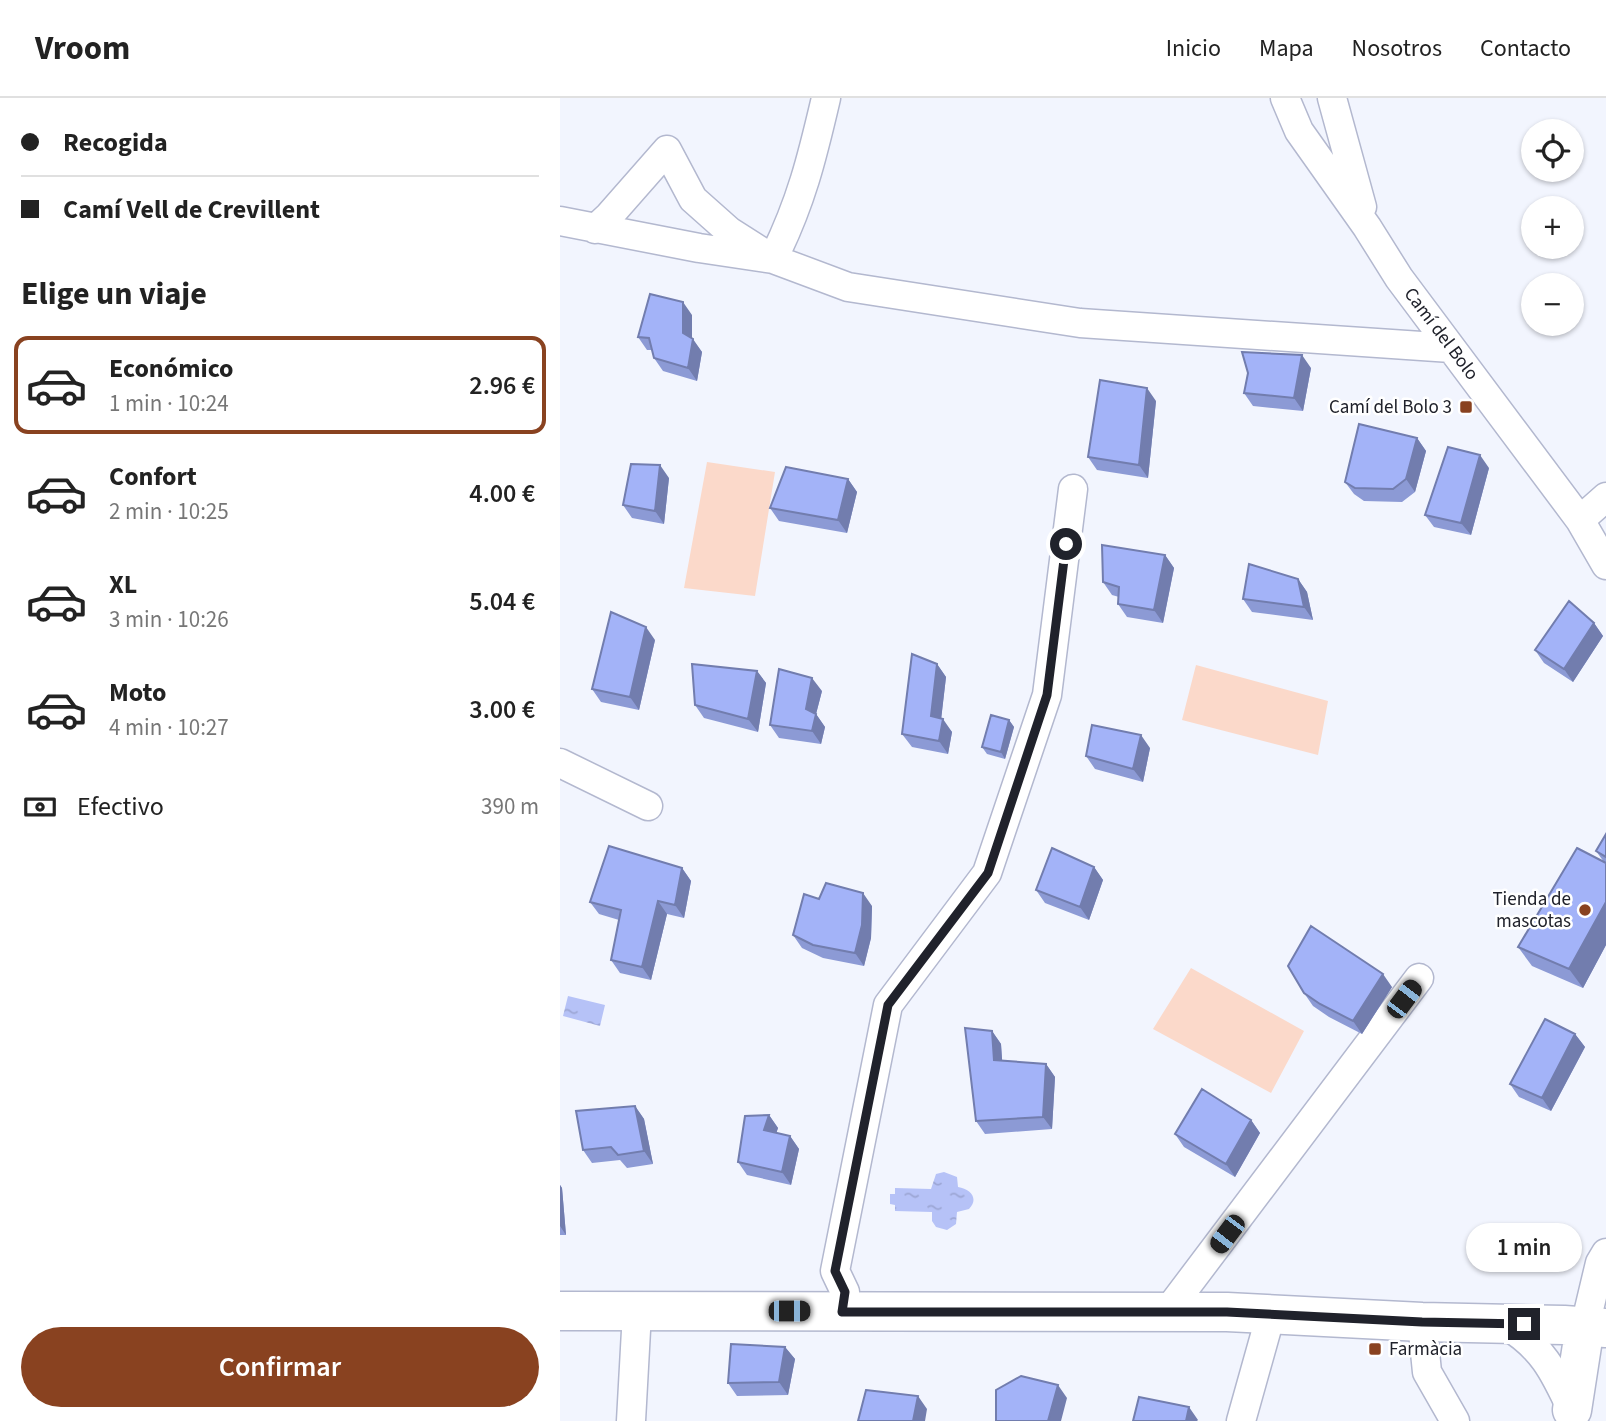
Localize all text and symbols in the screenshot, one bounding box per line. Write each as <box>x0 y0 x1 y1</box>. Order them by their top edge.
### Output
text: Vroom <box>35 25 130 72</box>
text: Inicio <box>1166 31 1221 66</box>
text: Mapa <box>1259 31 1314 66</box>
text: Nosotros <box>1352 31 1442 66</box>
text: Contacto <box>1480 31 1571 66</box>
map controls <box>1521 119 1584 336</box>
button: locate <box>1521 119 1584 182</box>
text: Recogida <box>63 124 168 161</box>
text: Camí Vell de Crevillent <box>63 191 320 228</box>
button: + <box>1521 196 1584 259</box>
text: Elige un viaje <box>21 271 207 317</box>
button: − <box>1521 273 1584 336</box>
street label: Camí del Bolo <box>1397 282 1485 386</box>
text: Económico <box>109 350 234 387</box>
icon: car <box>25 354 88 417</box>
text: 2.96 € <box>469 367 535 404</box>
text: 1 min · 10:24 <box>109 387 229 420</box>
place label: Camí del Bolo 3 <box>1329 394 1452 421</box>
marker: Camí del Bolo 3 <box>1458 399 1474 415</box>
text: Confort <box>109 458 197 495</box>
icon: car <box>25 462 88 525</box>
text: 4.00 € <box>469 475 535 512</box>
text: 2 min · 10:25 <box>109 495 229 528</box>
route start <box>1050 528 1082 560</box>
text: XL <box>109 566 137 603</box>
icon: car <box>25 570 88 633</box>
text: 5.04 € <box>469 583 535 620</box>
text: 3 min · 10:26 <box>109 603 229 636</box>
text: Moto <box>109 674 166 711</box>
icon: car <box>25 678 88 741</box>
text: 3.00 € <box>469 691 535 728</box>
text: 4 min · 10:27 <box>109 711 229 744</box>
icon: cash <box>21 788 59 826</box>
text: Efectivo <box>77 788 164 825</box>
text: 390 m <box>481 790 539 823</box>
place label: Tienda de mascotas <box>1492 886 1571 935</box>
marker: Tienda de mascotas <box>1577 902 1593 918</box>
car <box>1383 976 1426 1022</box>
car <box>1206 1211 1249 1257</box>
callout: 1 min <box>1466 1222 1582 1272</box>
text: 1 min <box>1497 1231 1551 1264</box>
car <box>769 1301 811 1322</box>
route end <box>1508 1308 1540 1340</box>
button: Confirmar <box>21 1327 539 1407</box>
place label: Farmàcia <box>1389 1336 1462 1363</box>
marker: Farmàcia <box>1367 1341 1383 1357</box>

